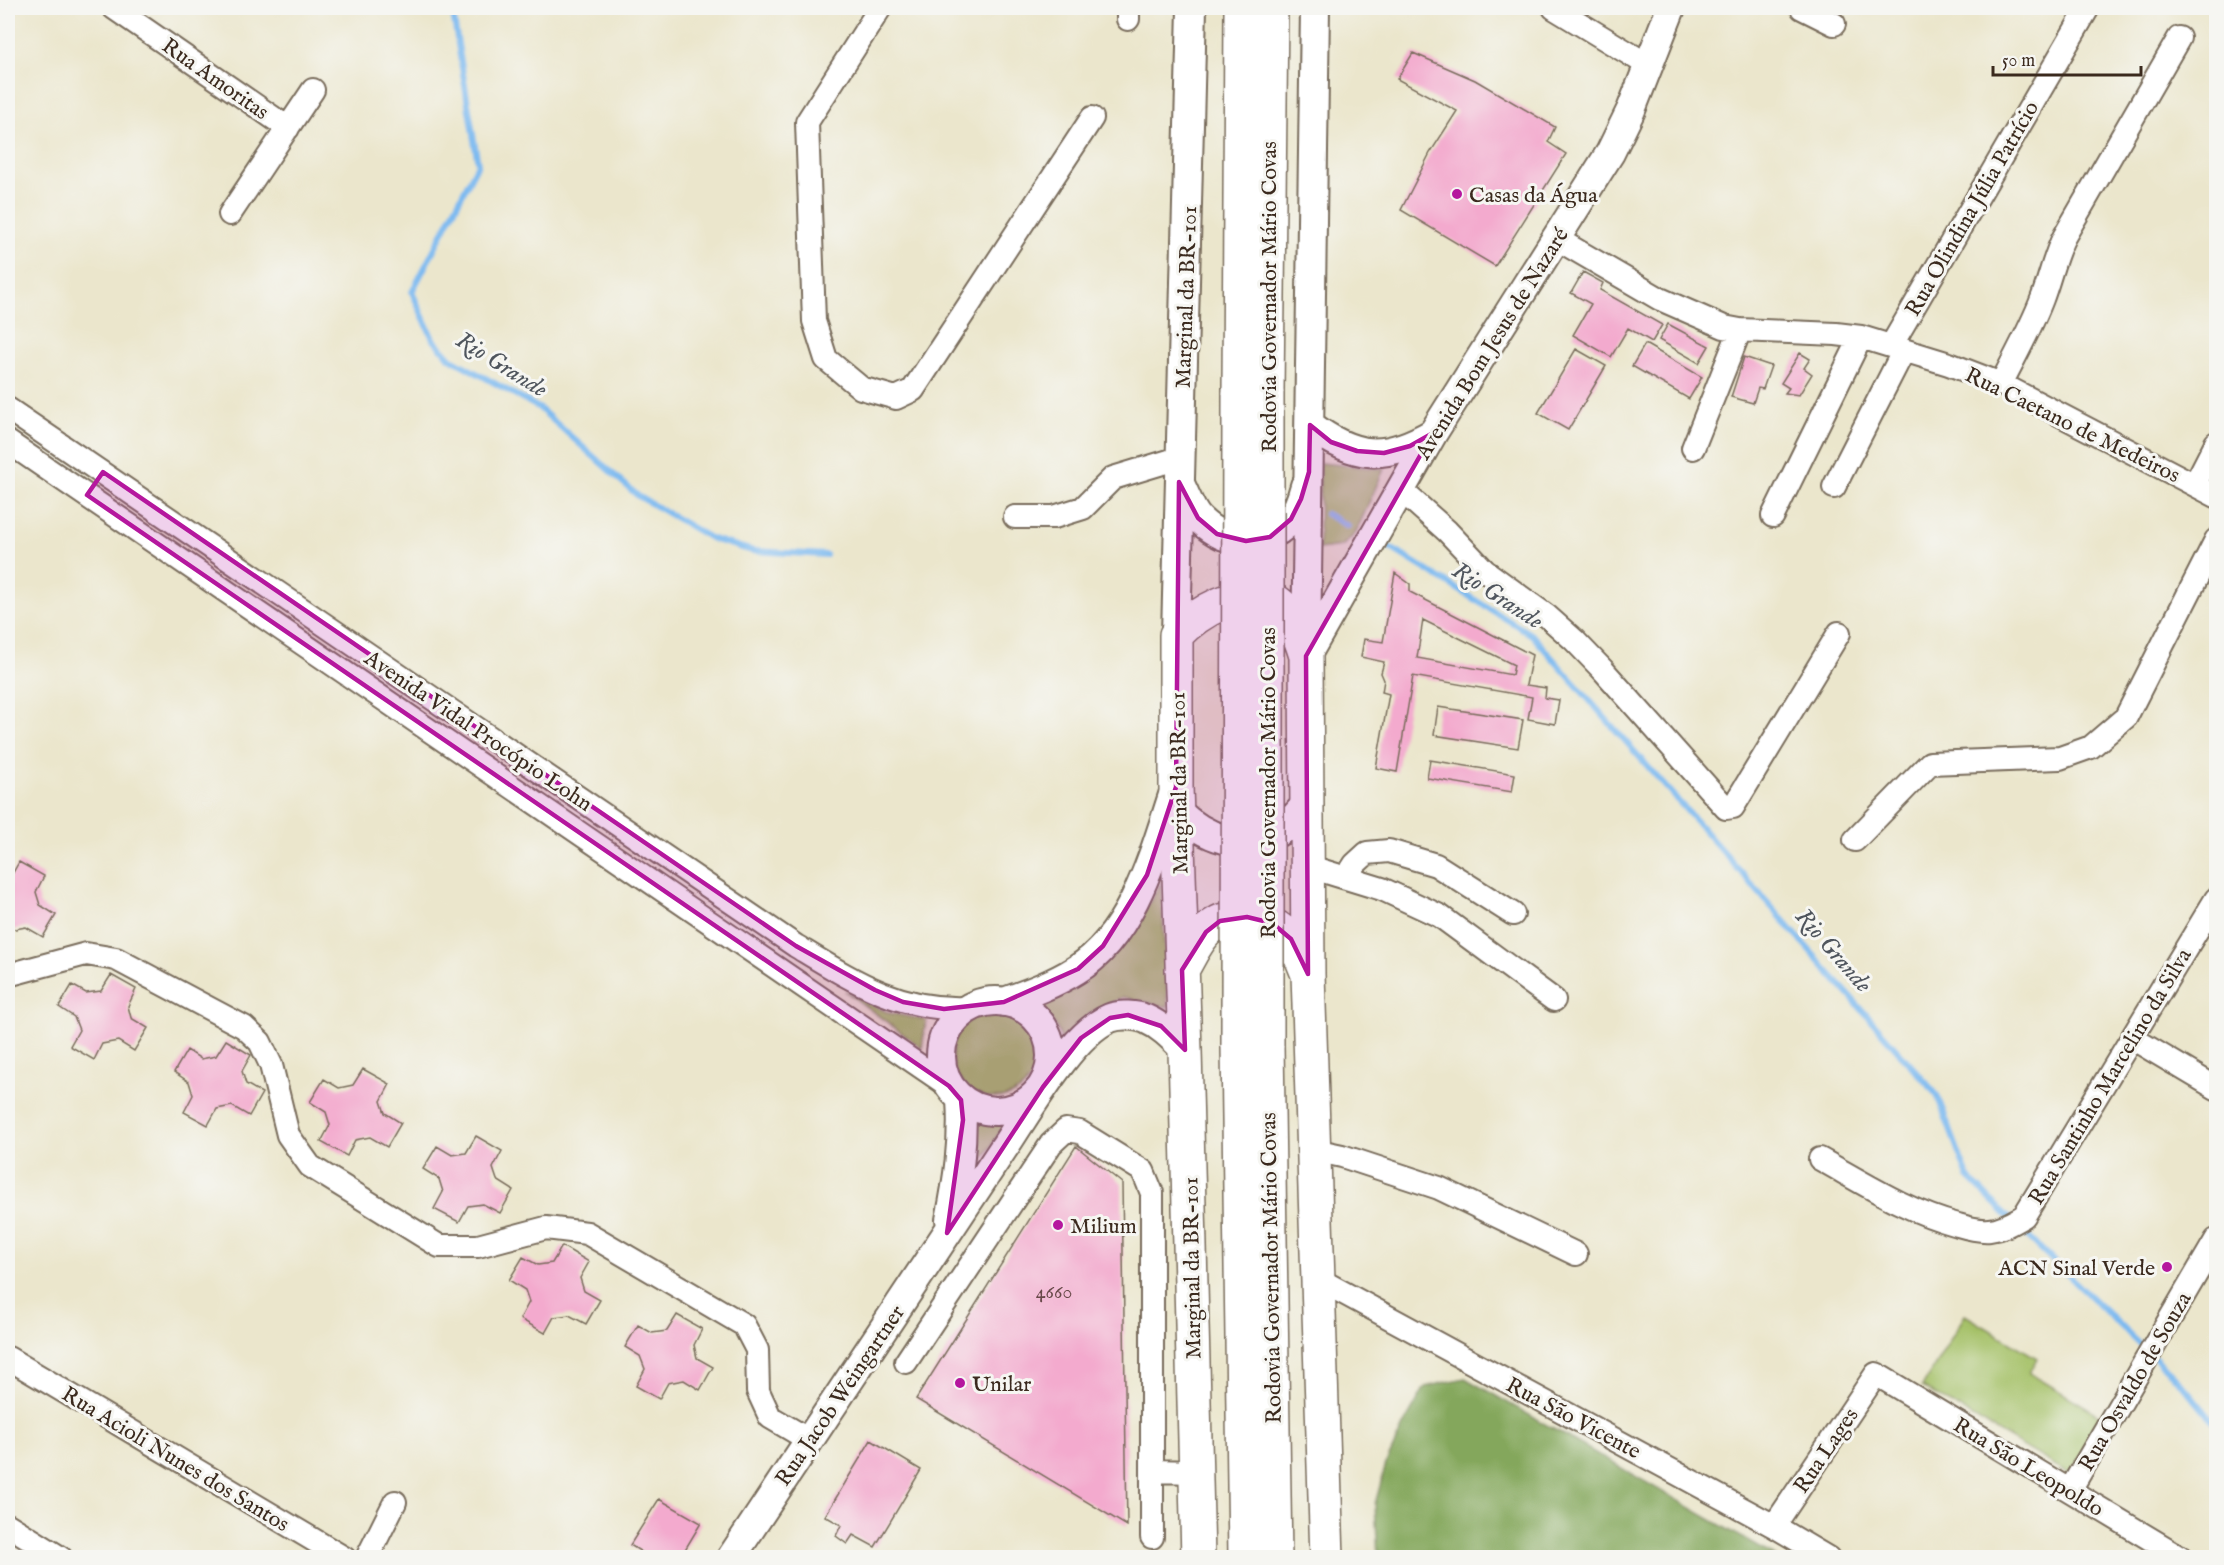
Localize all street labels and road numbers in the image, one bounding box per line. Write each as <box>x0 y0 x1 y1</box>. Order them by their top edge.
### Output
street label: Rua Amoritas <box>156 32 274 127</box>
street label: Rua Olindina Júlia Patrício <box>1899 96 2046 322</box>
street label: Rodovia Governador Mário Covas <box>1256 141 1284 453</box>
street label: Marginal da BR-101 <box>1170 205 1204 389</box>
street label: Avenida Bom Jesus de Nazaré <box>1409 223 1576 466</box>
street label: Rua Caetano de Medeiros <box>1960 362 2184 490</box>
street label: Rodovia Governador Mário Covas <box>1255 627 1283 939</box>
street label: Avenida Vidal Procópio Lohn <box>358 644 598 819</box>
street label: Marginal da BR-101 <box>1164 692 1196 874</box>
street label: Rua Santinho Marcelino da Silva <box>2023 943 2199 1210</box>
street label: Rodovia Governador Mário Covas <box>1255 1112 1289 1424</box>
street label: Marginal da BR-101 <box>1177 1177 1209 1359</box>
street label: Rua Osvaldo de Souza <box>2073 1287 2199 1477</box>
street label: Rua Jacob Weingartner <box>770 1300 912 1492</box>
street label: Rua São Vicente <box>1501 1371 1645 1466</box>
street label: Rua Acioli Nunes dos Santos <box>56 1381 294 1539</box>
street label: Rua Lages <box>1788 1403 1865 1499</box>
street label: Rua São Leopoldo <box>1948 1412 2108 1524</box>

